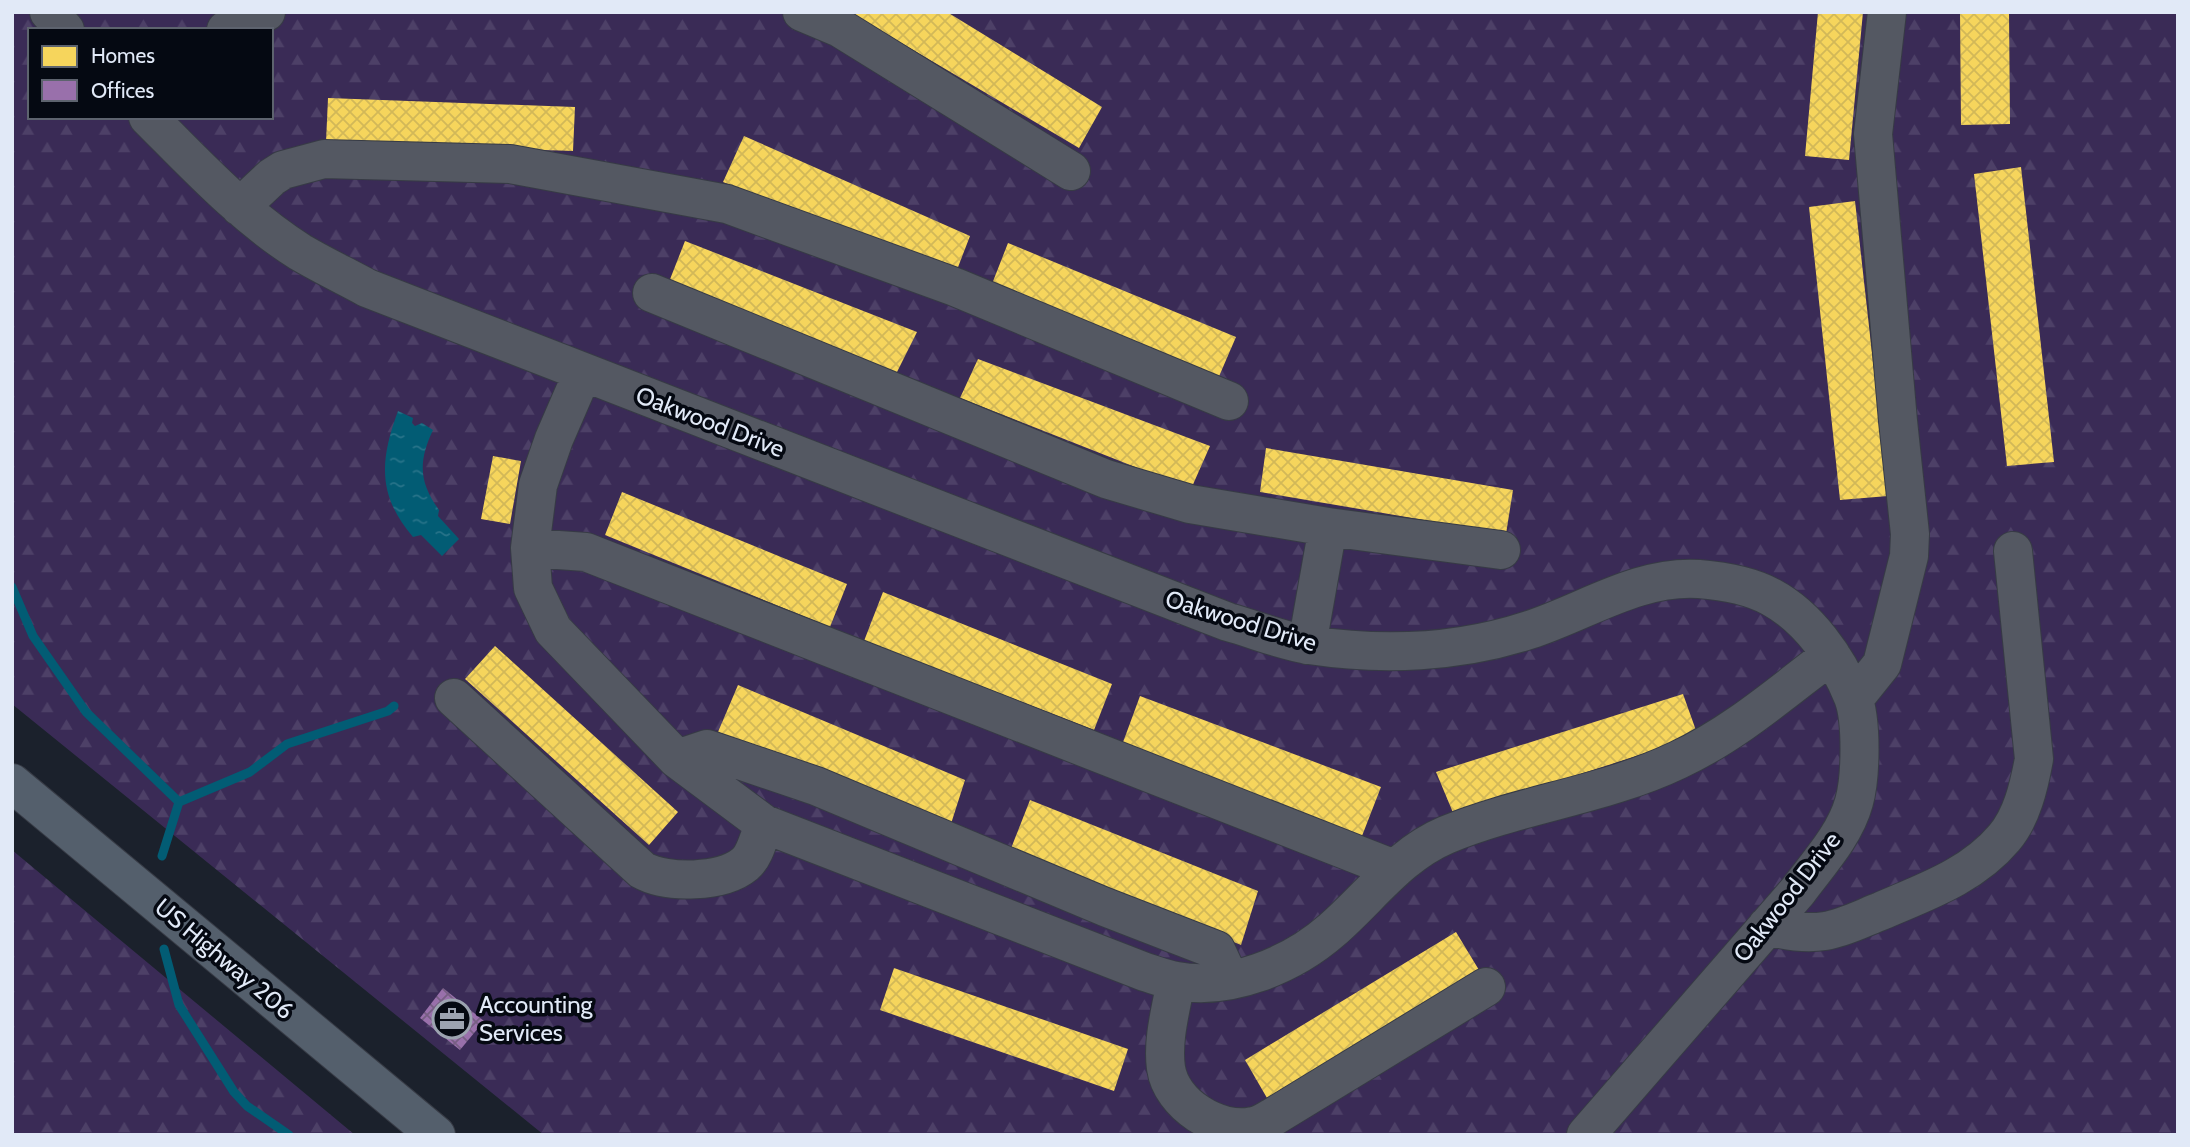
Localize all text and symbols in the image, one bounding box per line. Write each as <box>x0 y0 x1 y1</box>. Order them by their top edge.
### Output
legend <box>28 28 273 119</box>
text: Homes <box>91 43 155 68</box>
text: Offices <box>91 78 155 103</box>
street label: Oakwood Drive <box>632 380 789 463</box>
street label: Oakwood Drive <box>1162 584 1320 657</box>
street label: Oakwood Drive <box>1727 826 1846 967</box>
street label: US Highway 206 <box>149 892 300 1025</box>
place label: Accounting Services <box>479 990 594 1047</box>
office icon: Accounting Services <box>431 998 473 1040</box>

